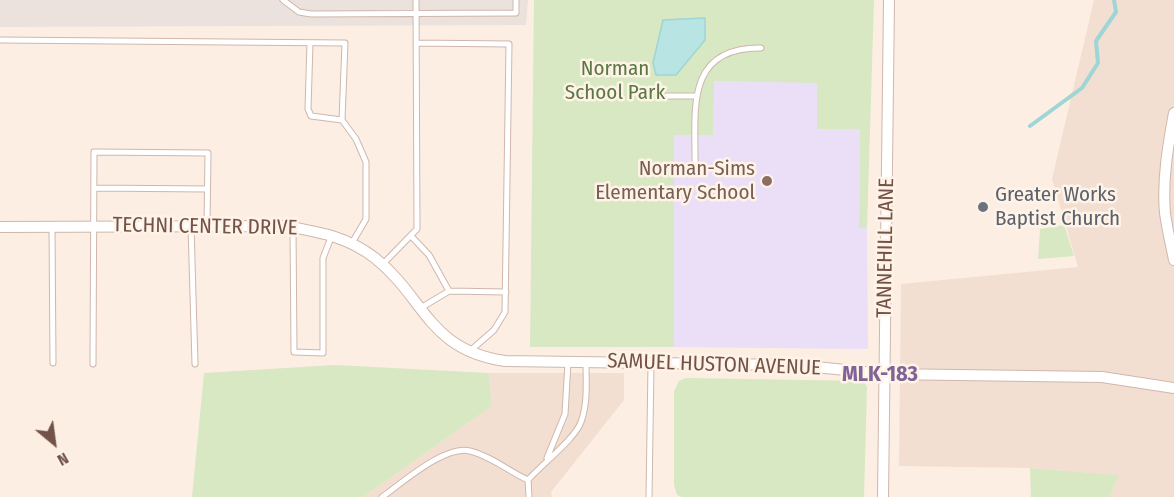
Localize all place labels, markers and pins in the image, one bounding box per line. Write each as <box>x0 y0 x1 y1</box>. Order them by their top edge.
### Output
place label: Norman-Sims Elementary School <box>595 156 755 206</box>
marker: Norman-Sims Elementary School <box>760 174 774 188</box>
place label: Greater Works Baptist Church <box>995 182 1120 232</box>
marker: Greater Works Baptist Church <box>976 200 990 214</box>

